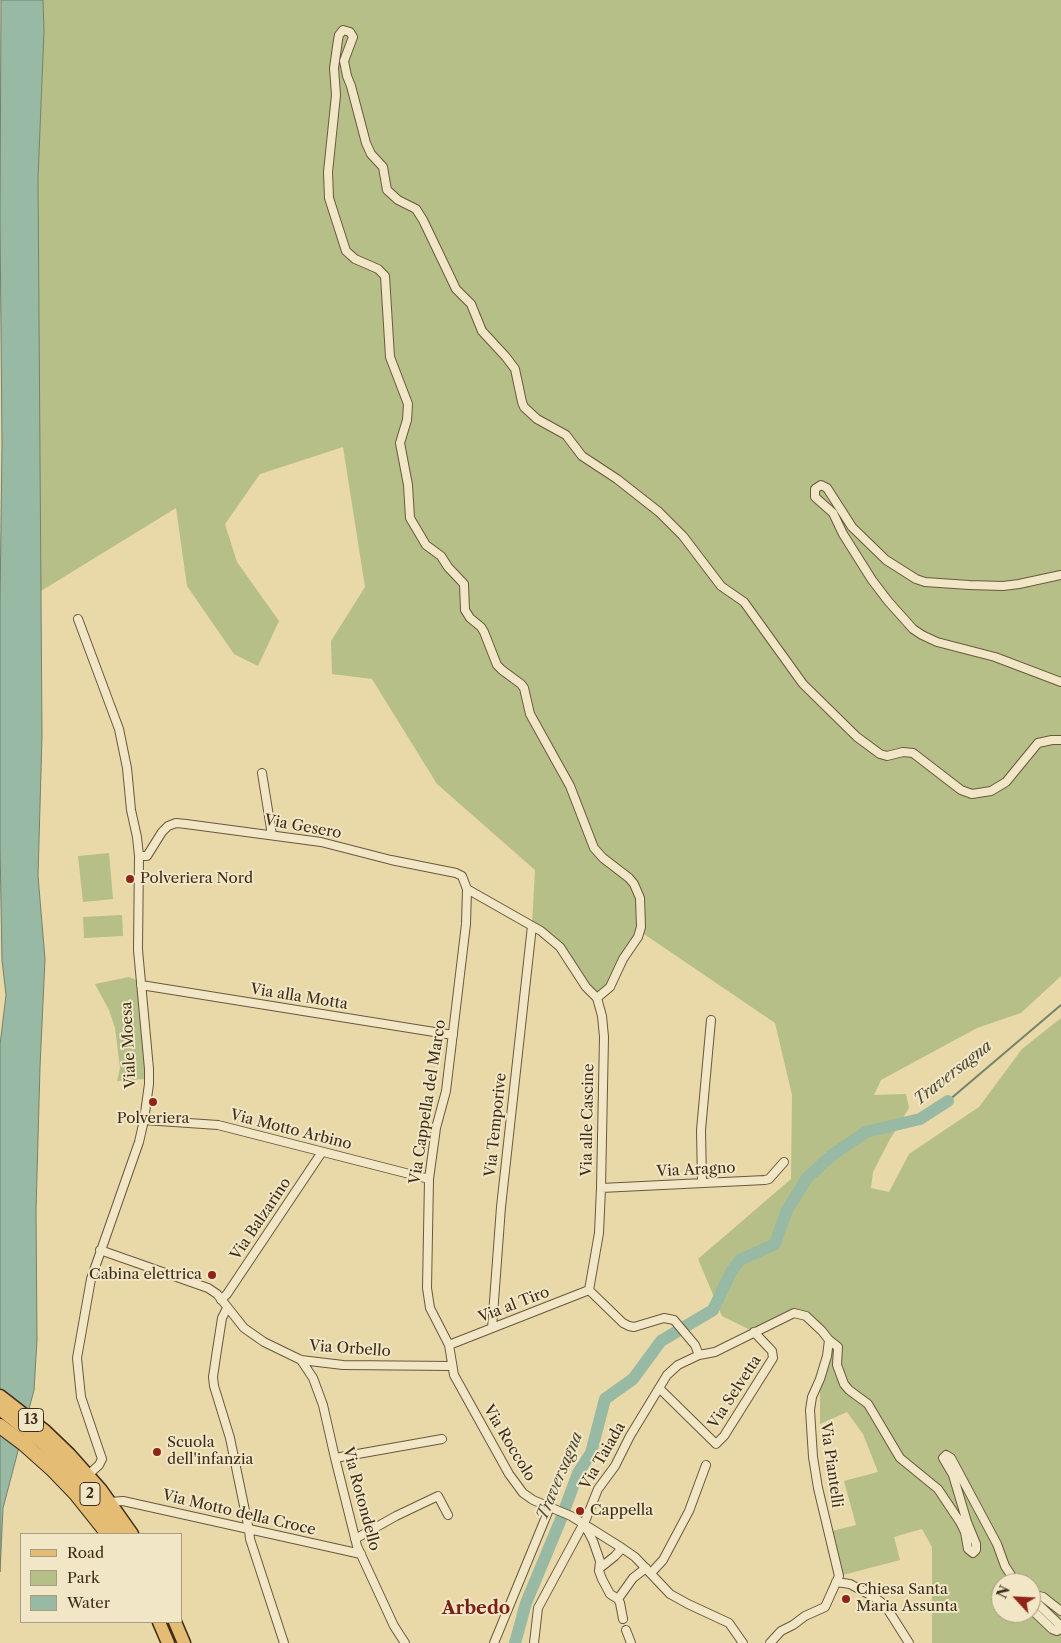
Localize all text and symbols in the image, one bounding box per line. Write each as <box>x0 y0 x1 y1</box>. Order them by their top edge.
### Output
street label: Via Gesero <box>263 811 343 843</box>
place label: Polveriera Nord <box>140 870 253 888</box>
marker: Polveriera Nord <box>124 873 136 885</box>
street label: Via alla Motta <box>249 980 349 1014</box>
street label: Viale Moesa <box>118 1001 140 1089</box>
street label: Via Cappella del Marco <box>406 1018 450 1186</box>
water label: Traversagna <box>910 1037 996 1109</box>
street label: Via alle Cascine <box>578 1063 598 1177</box>
street label: Via Temporive <box>482 1072 510 1178</box>
marker: Polveriera <box>147 1096 159 1108</box>
street label: Via Motto Arbino <box>228 1106 354 1154</box>
place label: Polveriera <box>117 1110 189 1128</box>
street label: Via Aragno <box>656 1159 736 1181</box>
street label: Via Balzarino <box>227 1174 295 1264</box>
place label: Cabina elettrica <box>89 1266 202 1284</box>
marker: Cabina elettrica <box>206 1269 218 1281</box>
street label: Via al Tiro <box>476 1283 552 1327</box>
street label: Via Orbello <box>309 1337 391 1361</box>
street label: Via Selvetta <box>705 1352 765 1432</box>
street label: Via Roccolo <box>479 1402 539 1484</box>
road number: 13 <box>18 1408 44 1432</box>
street label: Via Taiada <box>577 1419 629 1493</box>
street label: Via Piantelli <box>816 1421 846 1509</box>
water label: Traversagna <box>533 1429 587 1523</box>
place label: Scuola dell'infanzia <box>167 1434 254 1469</box>
street label: Via Rotondello <box>338 1445 384 1553</box>
marker: Scuola dell'infanzia <box>151 1446 163 1458</box>
road number: 2 <box>80 1482 100 1506</box>
street label: Via Motto della Croce <box>161 1487 317 1539</box>
place label: Cappella <box>590 1502 653 1520</box>
marker: Cappella <box>574 1505 586 1517</box>
legend <box>20 1533 182 1623</box>
text: Road <box>67 1543 104 1562</box>
text: Park <box>67 1568 100 1587</box>
north arrow <box>991 1573 1041 1623</box>
place label: Chiesa Santa Maria Assunta <box>856 1581 958 1616</box>
text: N <box>993 1583 1014 1601</box>
text: Water <box>67 1593 110 1612</box>
marker: Chiesa Santa Maria Assunta <box>840 1593 852 1605</box>
district label: Arbedo <box>442 1598 510 1620</box>

